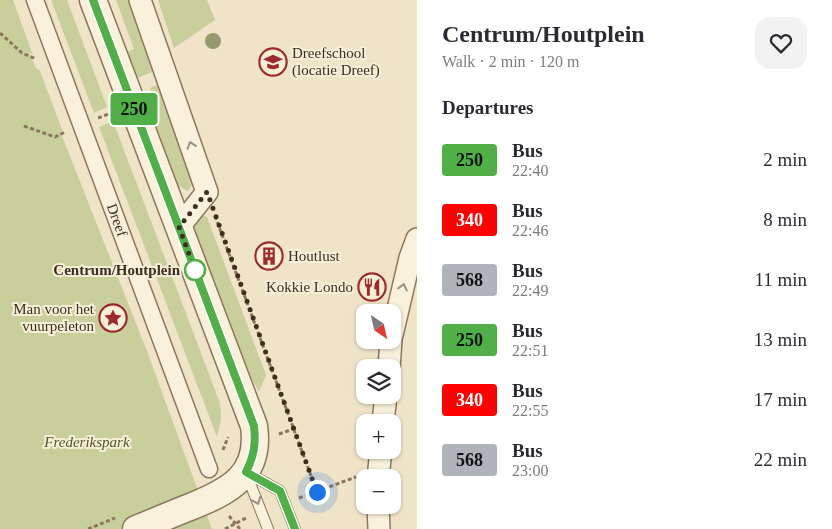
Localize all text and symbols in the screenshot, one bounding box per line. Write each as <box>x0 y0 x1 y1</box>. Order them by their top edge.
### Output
button: heart <box>755 17 807 69</box>
text: Centrum/Houtplein <box>442 21 645 47</box>
place label: Dreefschool (locatie Dreef) <box>292 45 380 79</box>
school or university icon: Dreefschool (locatie Dreef) <box>258 47 288 77</box>
text: Walk · 2 min · 120 m <box>442 53 579 70</box>
line badge: 250 <box>105 93 163 125</box>
text: Departures <box>442 97 533 118</box>
text: 250 <box>121 99 148 119</box>
text: Bus <box>512 140 543 161</box>
one-way arrow <box>187 142 197 150</box>
text: 2 min <box>763 149 807 170</box>
text: 250 <box>456 150 483 170</box>
text: 22:40 <box>512 162 548 179</box>
text: Bus <box>512 200 543 221</box>
street label: Dreef <box>104 201 130 239</box>
text: 8 min <box>763 209 807 230</box>
text: 340 <box>456 210 483 230</box>
text: 22:46 <box>512 222 548 239</box>
building icon: Houtlust <box>254 241 284 271</box>
place label: Houtlust <box>288 248 341 264</box>
marker: Centrum/Houtplein <box>184 259 206 281</box>
text: Bus <box>512 260 543 281</box>
place label: Centrum/Houtplein <box>53 262 181 278</box>
text: 11 min <box>754 269 807 290</box>
text: 568 <box>456 270 483 290</box>
restaurant icon: Kokkie Londo <box>357 272 387 302</box>
place label: Kokkie Londo <box>266 279 353 295</box>
text: 22:49 <box>512 282 548 299</box>
one-way arrow <box>397 283 408 292</box>
place label: Man voor het vuurpeleton <box>13 301 95 334</box>
place icon: Man voor het vuurpeleton <box>98 303 128 333</box>
north arrow <box>356 304 401 349</box>
map controls <box>356 304 401 514</box>
text: Bus <box>512 320 543 341</box>
text: 13 min <box>754 329 807 350</box>
text: 250 <box>456 330 483 350</box>
text: 22:51 <box>512 342 548 359</box>
button: layers <box>356 359 401 404</box>
text: Bus <box>512 380 543 401</box>
text: 17 min <box>754 389 807 410</box>
text: 340 <box>456 390 483 410</box>
text: 22:55 <box>512 402 548 419</box>
button: + <box>356 414 401 459</box>
park label: Frederikspark <box>43 434 130 450</box>
text: Bus <box>512 440 543 461</box>
text: 22 min <box>754 449 807 470</box>
text: 568 <box>456 450 483 470</box>
text: 23:00 <box>512 462 548 479</box>
button: − <box>356 469 401 514</box>
your location <box>305 480 330 505</box>
one-way arrow <box>251 496 261 504</box>

